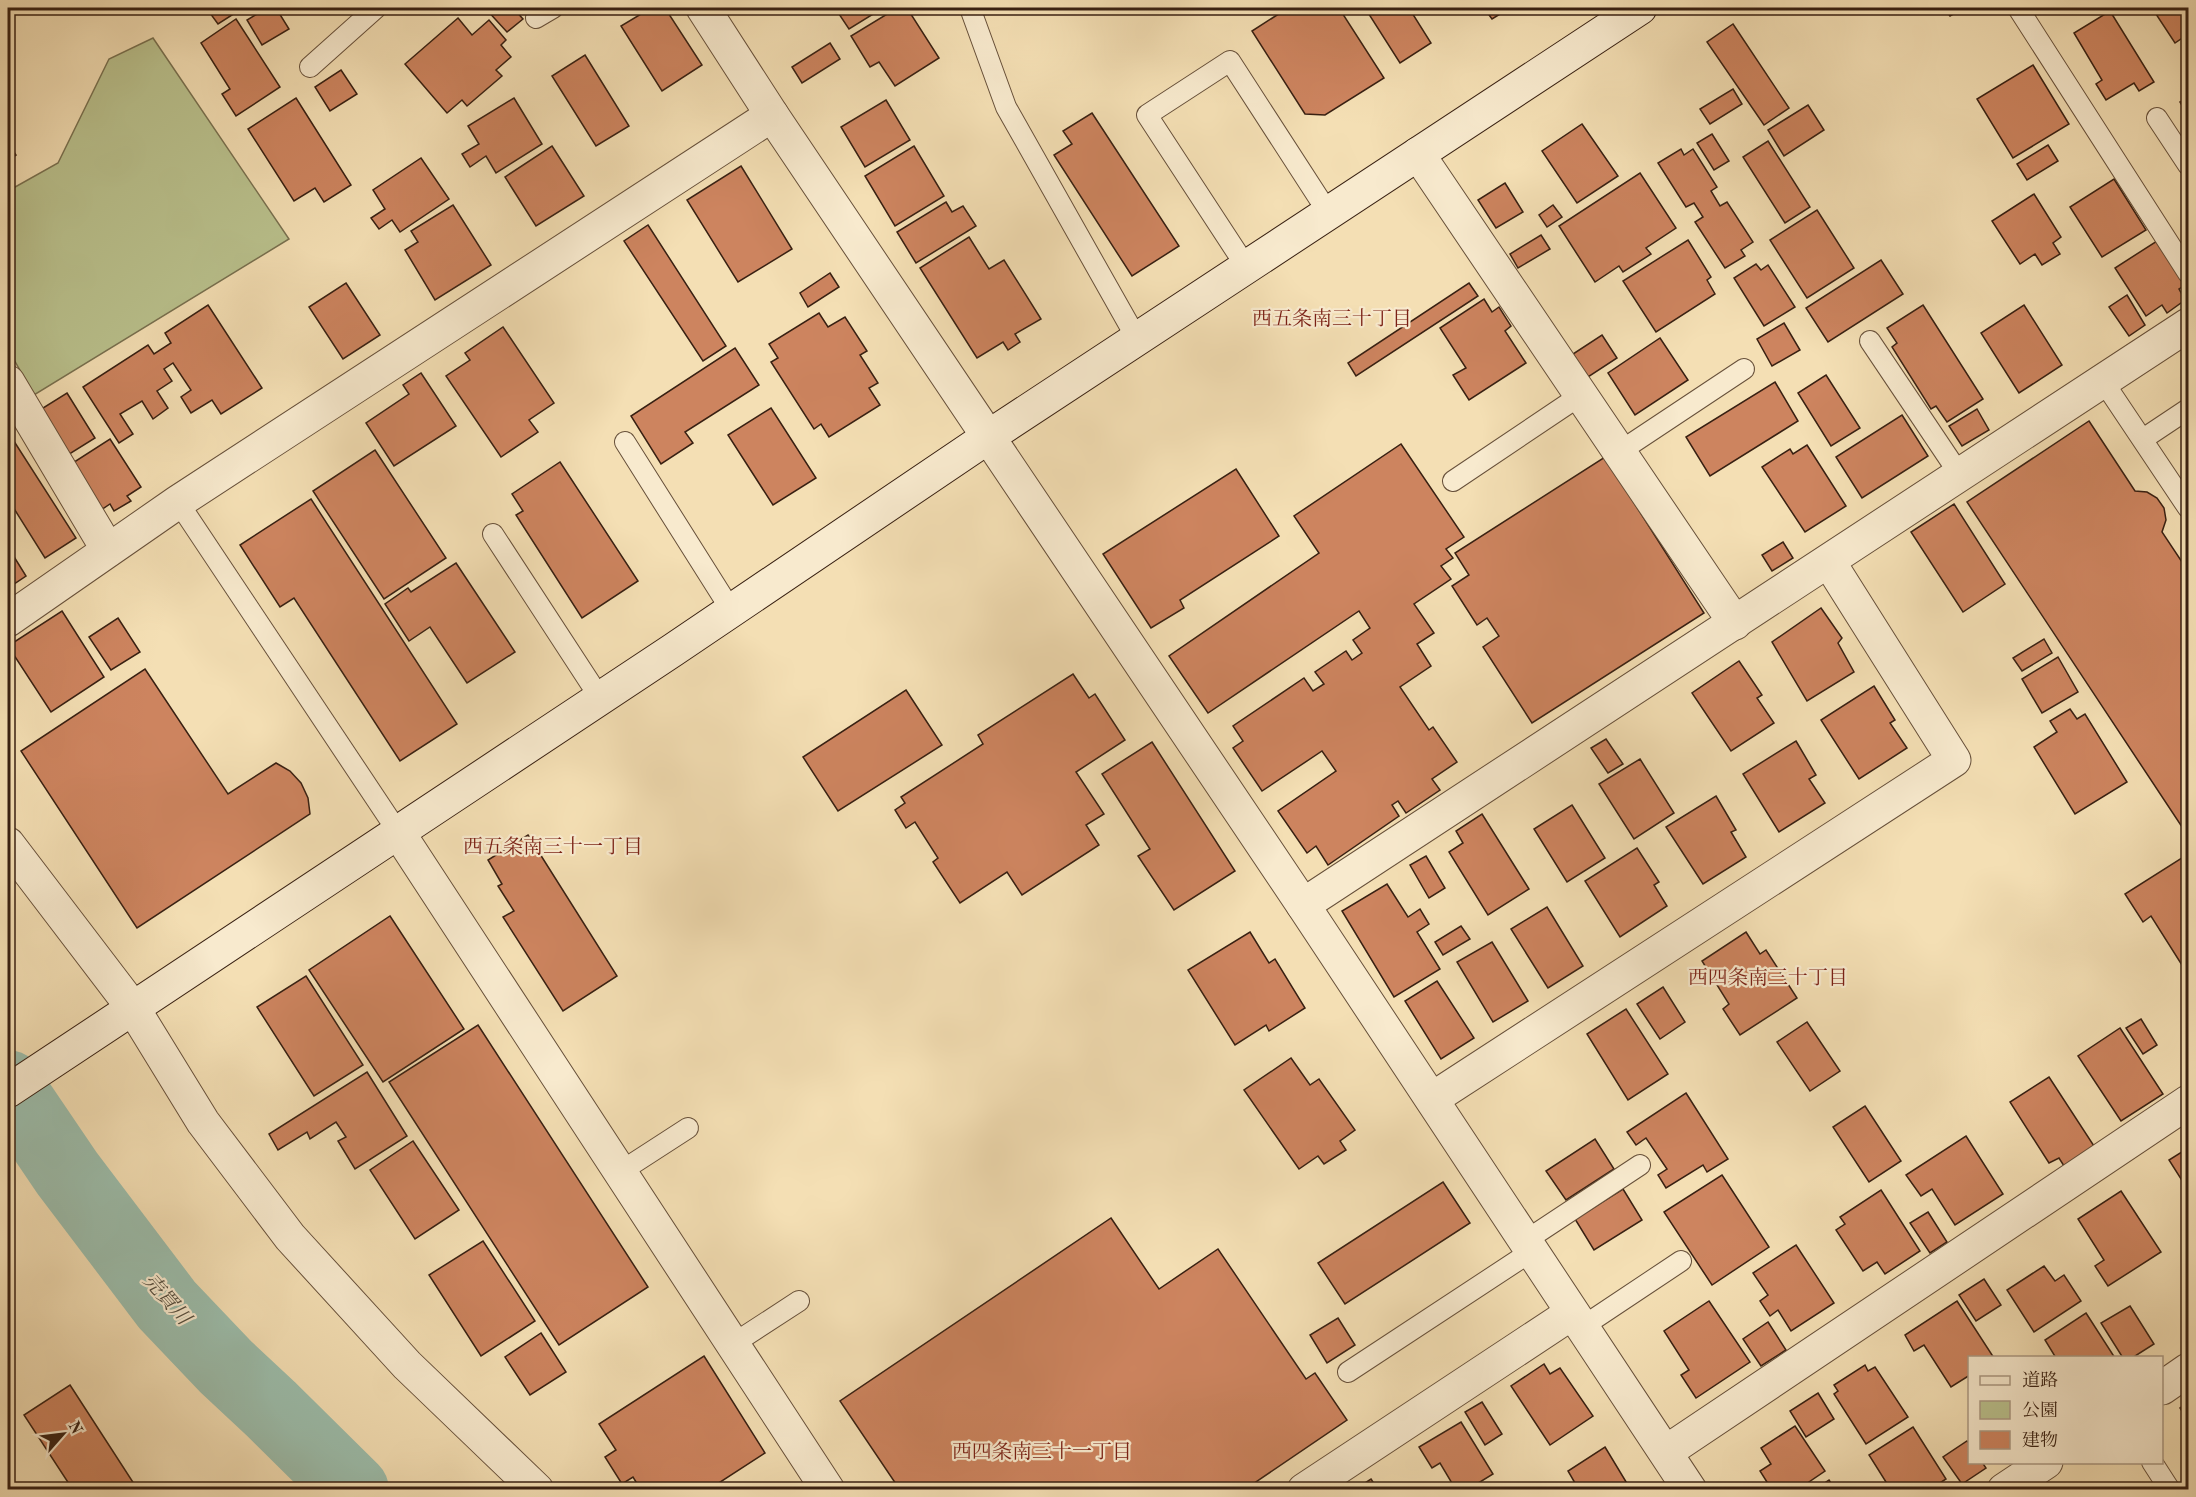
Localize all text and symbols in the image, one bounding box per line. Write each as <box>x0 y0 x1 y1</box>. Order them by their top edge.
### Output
district label: 西五条南三十丁目 <box>1252 308 1412 330</box>
district label: 西五条南三十一丁目 <box>463 836 643 858</box>
district label: 西四条南三十丁目 <box>1688 967 1848 989</box>
water label: 売買川 <box>139 1269 196 1331</box>
legend <box>1968 1356 2163 1464</box>
text: 道路 <box>2022 1370 2058 1390</box>
text: 公園 <box>2022 1401 2058 1420</box>
north arrow <box>33 1404 93 1464</box>
text: N <box>65 1419 85 1438</box>
text: 建物 <box>2022 1430 2058 1450</box>
district label: 西四条南三十一丁目 <box>952 1441 1132 1463</box>

